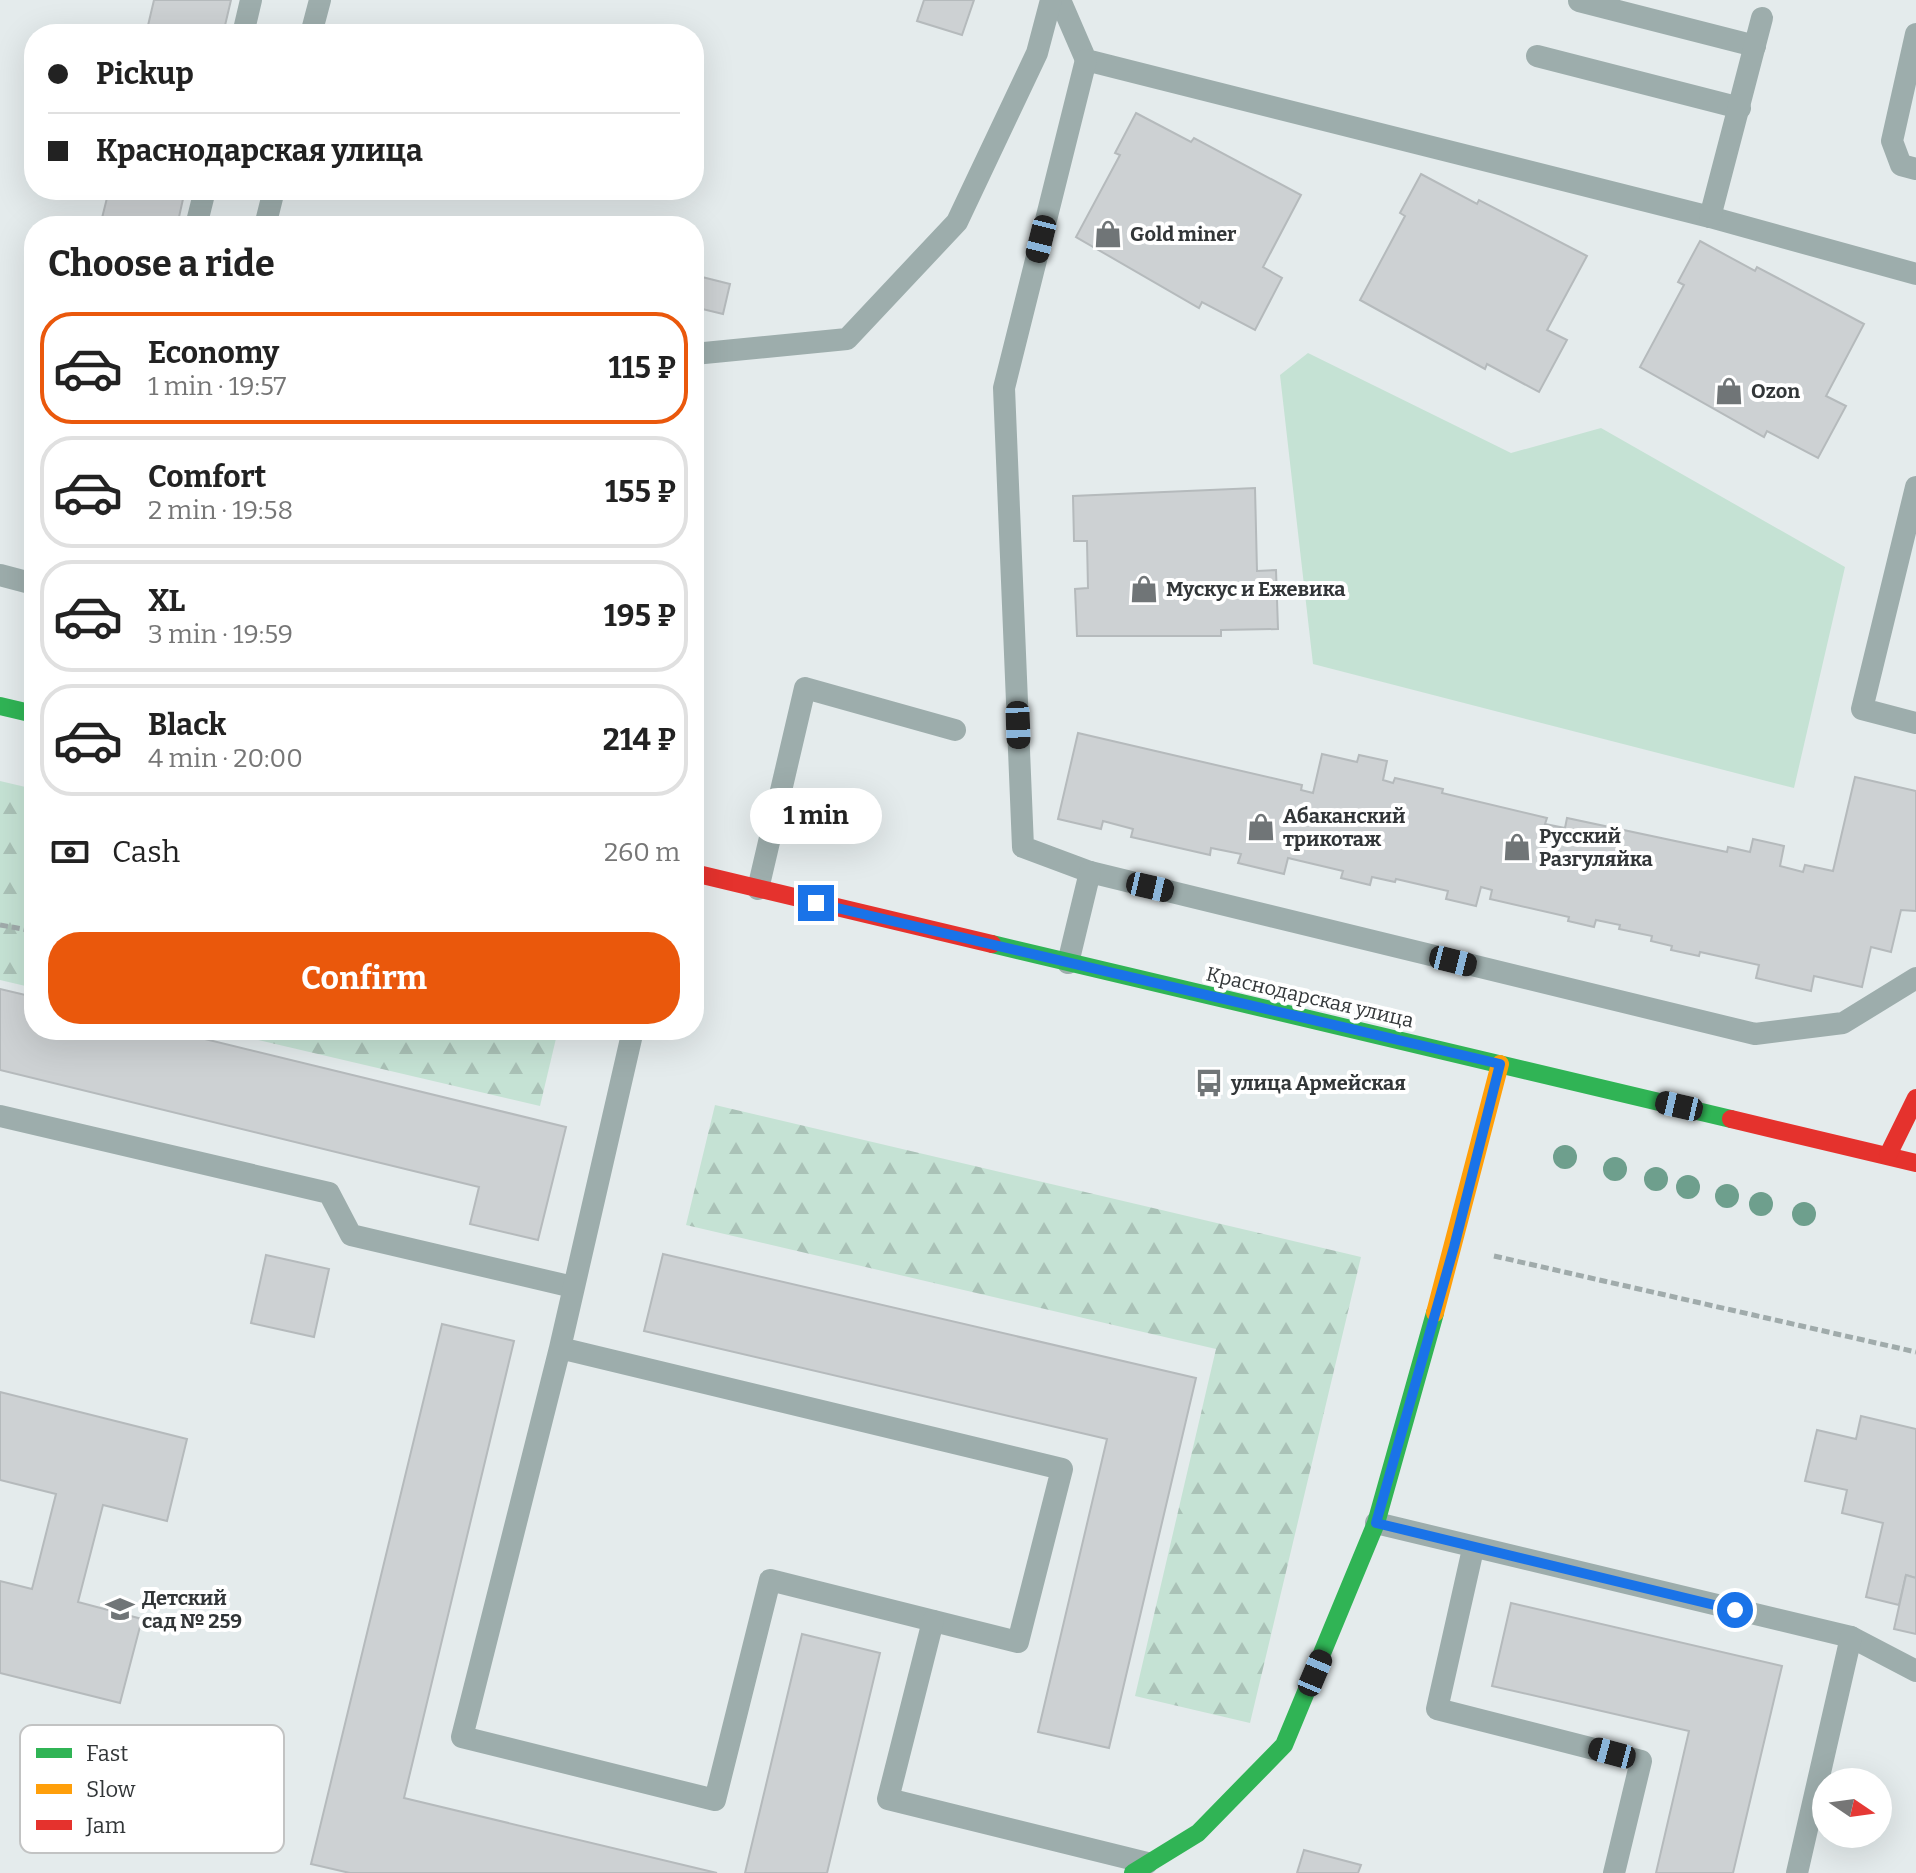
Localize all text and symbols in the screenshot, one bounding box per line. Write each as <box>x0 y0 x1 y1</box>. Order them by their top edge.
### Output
text: Pickup <box>96 56 194 92</box>
text: Краснодарская улица <box>96 133 423 169</box>
car <box>1024 213 1058 265</box>
shop icon: Gold miner <box>1093 219 1123 249</box>
place label: Gold miner <box>1130 222 1237 246</box>
text: Choose a ride <box>48 242 275 286</box>
icon: car <box>52 332 124 404</box>
text: Economy <box>148 335 279 371</box>
text: 115 ₽ <box>609 350 676 386</box>
text: 1 min · 19:57 <box>148 371 286 402</box>
shop icon: Ozon <box>1714 376 1744 406</box>
place label: Ozon <box>1751 379 1800 403</box>
icon: car <box>52 456 124 528</box>
text: Comfort <box>148 459 266 495</box>
text: 155 ₽ <box>605 474 676 510</box>
text: 2 min · 19:58 <box>148 495 293 526</box>
shop icon: Мускус и Ежевика <box>1129 574 1159 604</box>
place label: Мускус и Ежевика <box>1166 577 1346 601</box>
icon: car <box>52 580 124 652</box>
text: XL <box>148 583 185 619</box>
text: 195 ₽ <box>604 598 676 634</box>
text: 3 min · 19:59 <box>148 619 293 650</box>
car <box>1005 701 1031 749</box>
icon: car <box>52 704 124 776</box>
text: Black <box>148 707 226 743</box>
text: 214 ₽ <box>603 722 676 758</box>
text: 4 min · 20:00 <box>148 743 303 774</box>
callout: 1 min <box>750 787 882 843</box>
text: 1 min <box>783 800 849 831</box>
place label: Абаканский трикотаж <box>1283 804 1405 851</box>
shop icon: Абаканский трикотаж <box>1246 812 1276 842</box>
place label: Русский Разгуляйка <box>1539 824 1653 871</box>
icon: cash <box>48 830 92 874</box>
shop icon: Русский Разгуляйка <box>1502 832 1532 862</box>
text: Cash <box>112 834 180 870</box>
text: 260 m <box>604 837 680 868</box>
car <box>1124 870 1176 904</box>
route end <box>798 885 834 921</box>
button: Confirm <box>48 932 680 1024</box>
car <box>1427 944 1479 978</box>
street label: Краснодарская улица <box>1204 961 1416 1033</box>
bus stop icon: улица Армейская <box>1194 1068 1224 1098</box>
place label: улица Армейская <box>1230 1071 1406 1095</box>
car <box>1653 1089 1705 1123</box>
place label: Детский сад № 259 <box>142 1586 242 1633</box>
route start <box>1717 1592 1753 1628</box>
school or university icon: Детский сад № 259 <box>105 1594 135 1624</box>
car <box>1295 1646 1335 1700</box>
legend <box>20 1725 284 1853</box>
car <box>1586 1735 1638 1771</box>
text: Fast <box>86 1740 128 1767</box>
north arrow <box>1812 1768 1892 1848</box>
map controls <box>1812 1768 1892 1848</box>
text: Slow <box>86 1776 136 1803</box>
text: Jam <box>85 1812 126 1839</box>

